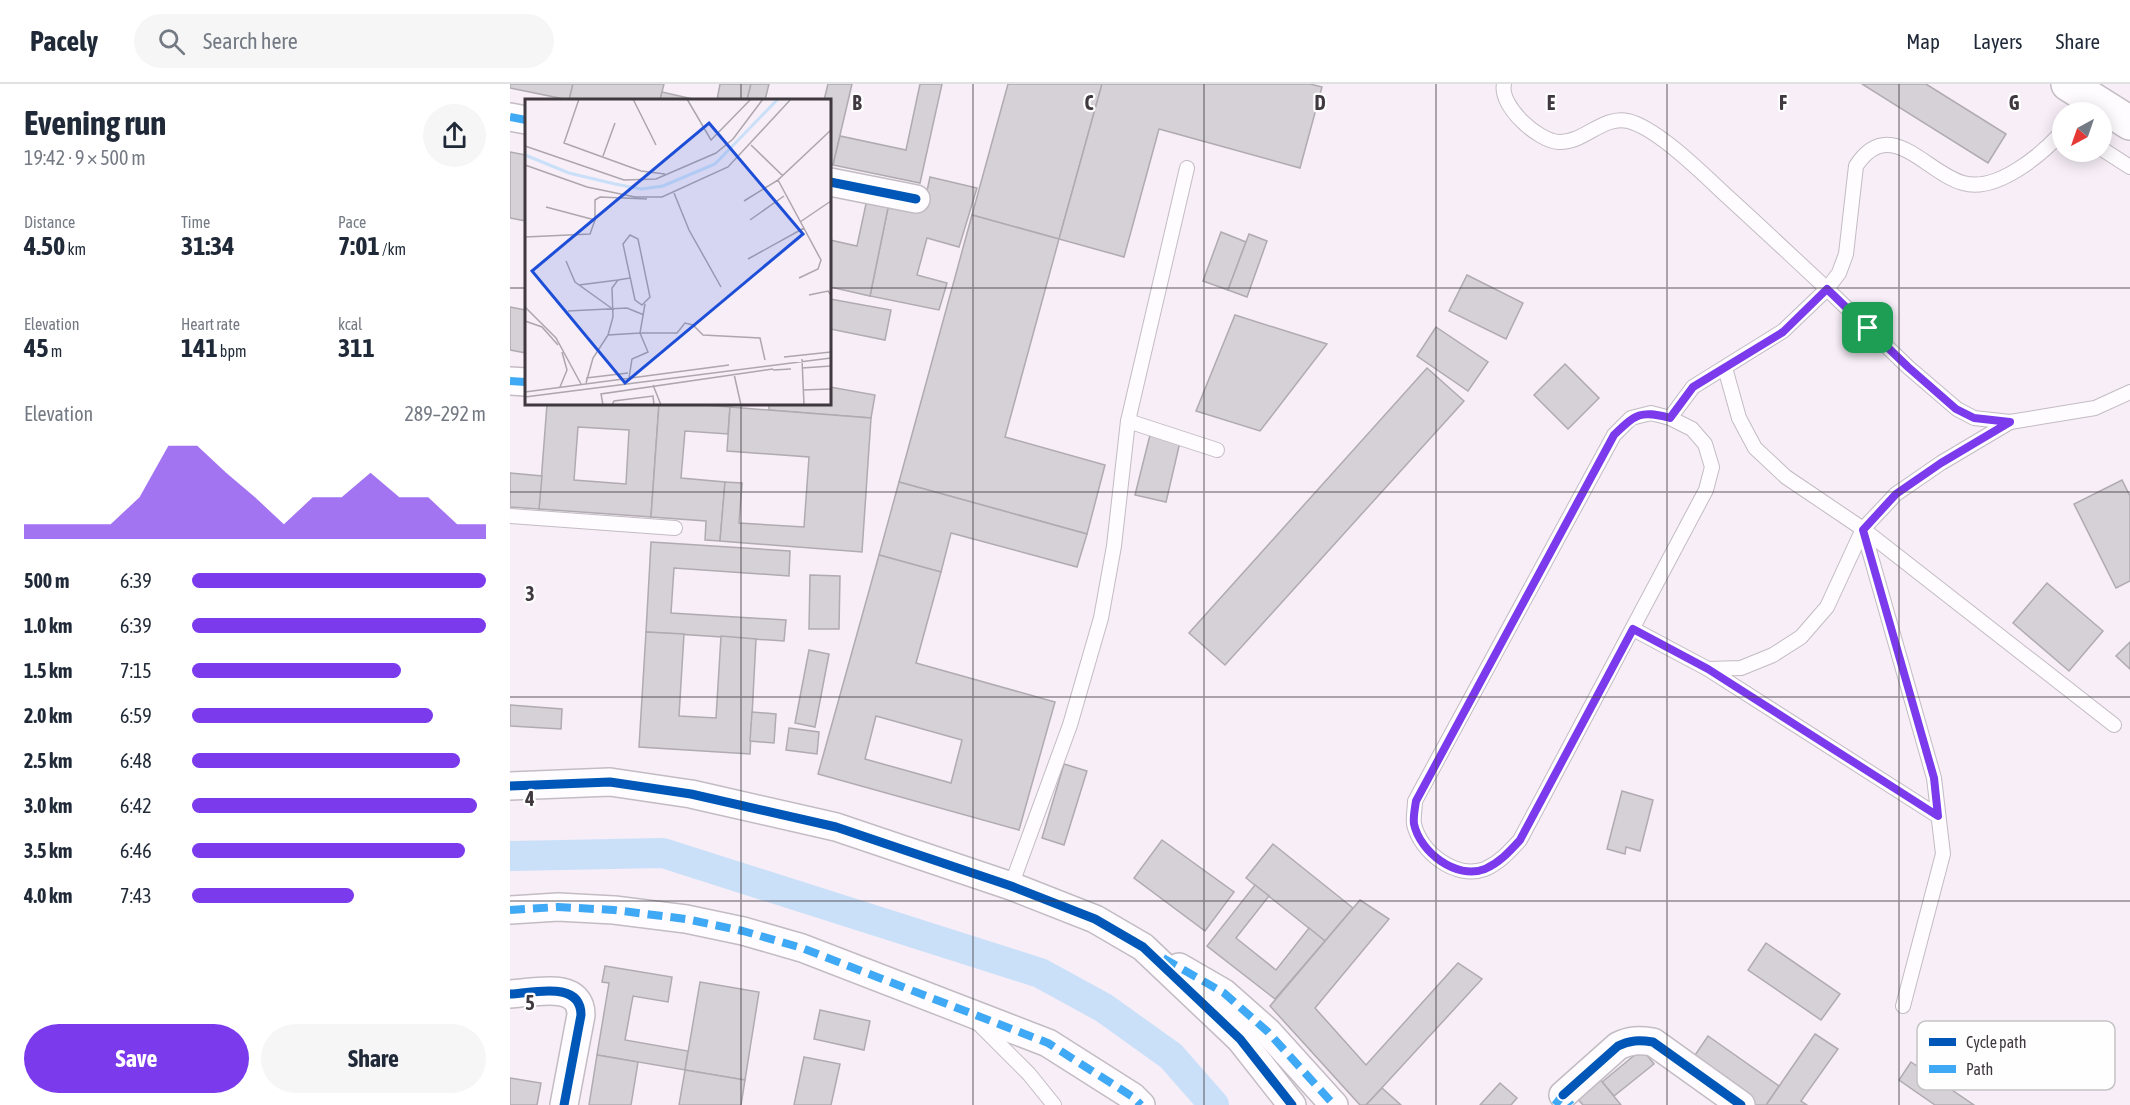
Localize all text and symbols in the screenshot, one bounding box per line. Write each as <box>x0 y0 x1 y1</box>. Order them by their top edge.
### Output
search box <box>134 14 554 68</box>
text: Pacely <box>30 25 98 57</box>
icon: search <box>155 25 188 58</box>
text: Search here <box>203 28 298 54</box>
text: Map <box>1906 29 1940 53</box>
text: Layers <box>1973 29 2023 53</box>
text: Share <box>2056 29 2100 53</box>
text: B <box>852 91 862 114</box>
text: C <box>1085 91 1094 114</box>
text: D <box>1314 91 1326 114</box>
text: E <box>1547 91 1556 114</box>
text: F <box>1779 91 1787 114</box>
text: G <box>2009 91 2020 114</box>
inset map <box>525 99 831 405</box>
north arrow <box>2052 102 2112 162</box>
map controls <box>2052 102 2112 162</box>
text: Evening run <box>24 104 166 142</box>
button: share <box>423 104 486 167</box>
text: 19:42 · 9 × 500 m <box>24 146 146 169</box>
text: Distance <box>24 213 75 231</box>
text: Time <box>181 213 210 231</box>
text: Pace <box>338 213 366 231</box>
text: 4.50 <box>24 231 65 261</box>
text: 31:34 <box>181 231 235 261</box>
text: 7:01 <box>338 231 380 261</box>
text: km <box>65 240 86 258</box>
text: /km <box>380 240 406 258</box>
pin <box>1842 302 1893 353</box>
icon: arrive <box>1851 311 1884 344</box>
text: Elevation <box>24 315 79 333</box>
text: Heart rate <box>181 315 240 333</box>
text: kcal <box>338 315 362 333</box>
text: 45 <box>24 333 48 363</box>
text: 141 <box>181 333 218 363</box>
text: 311 <box>338 333 375 363</box>
text: m <box>48 342 62 360</box>
text: bpm <box>218 342 247 360</box>
text: Elevation <box>24 402 93 425</box>
text: 289–292 m <box>404 402 486 425</box>
text: 500 m <box>24 569 69 592</box>
text: 6:39 <box>120 569 152 592</box>
text: 3 <box>525 582 535 605</box>
text: 1.0 km <box>24 614 72 637</box>
text: 6:39 <box>120 614 152 637</box>
text: 1.5 km <box>24 659 72 682</box>
text: 7:15 <box>120 659 152 682</box>
text: 2.0 km <box>24 704 72 727</box>
text: 6:59 <box>120 704 152 727</box>
text: 2.5 km <box>24 749 72 772</box>
text: 6:48 <box>120 749 152 772</box>
text: 4 <box>524 787 535 810</box>
text: 3.0 km <box>24 794 72 817</box>
text: 6:42 <box>120 794 152 817</box>
text: 3.5 km <box>24 839 72 862</box>
text: 6:46 <box>120 839 152 862</box>
text: 4.0 km <box>24 884 72 907</box>
text: 7:43 <box>120 884 152 907</box>
text: 5 <box>525 991 535 1014</box>
legend <box>1917 1021 2115 1090</box>
button: Save <box>24 1024 249 1093</box>
button: Share <box>261 1024 486 1093</box>
text: Cycle path <box>1966 1033 2026 1052</box>
text: Path <box>1966 1060 1993 1078</box>

